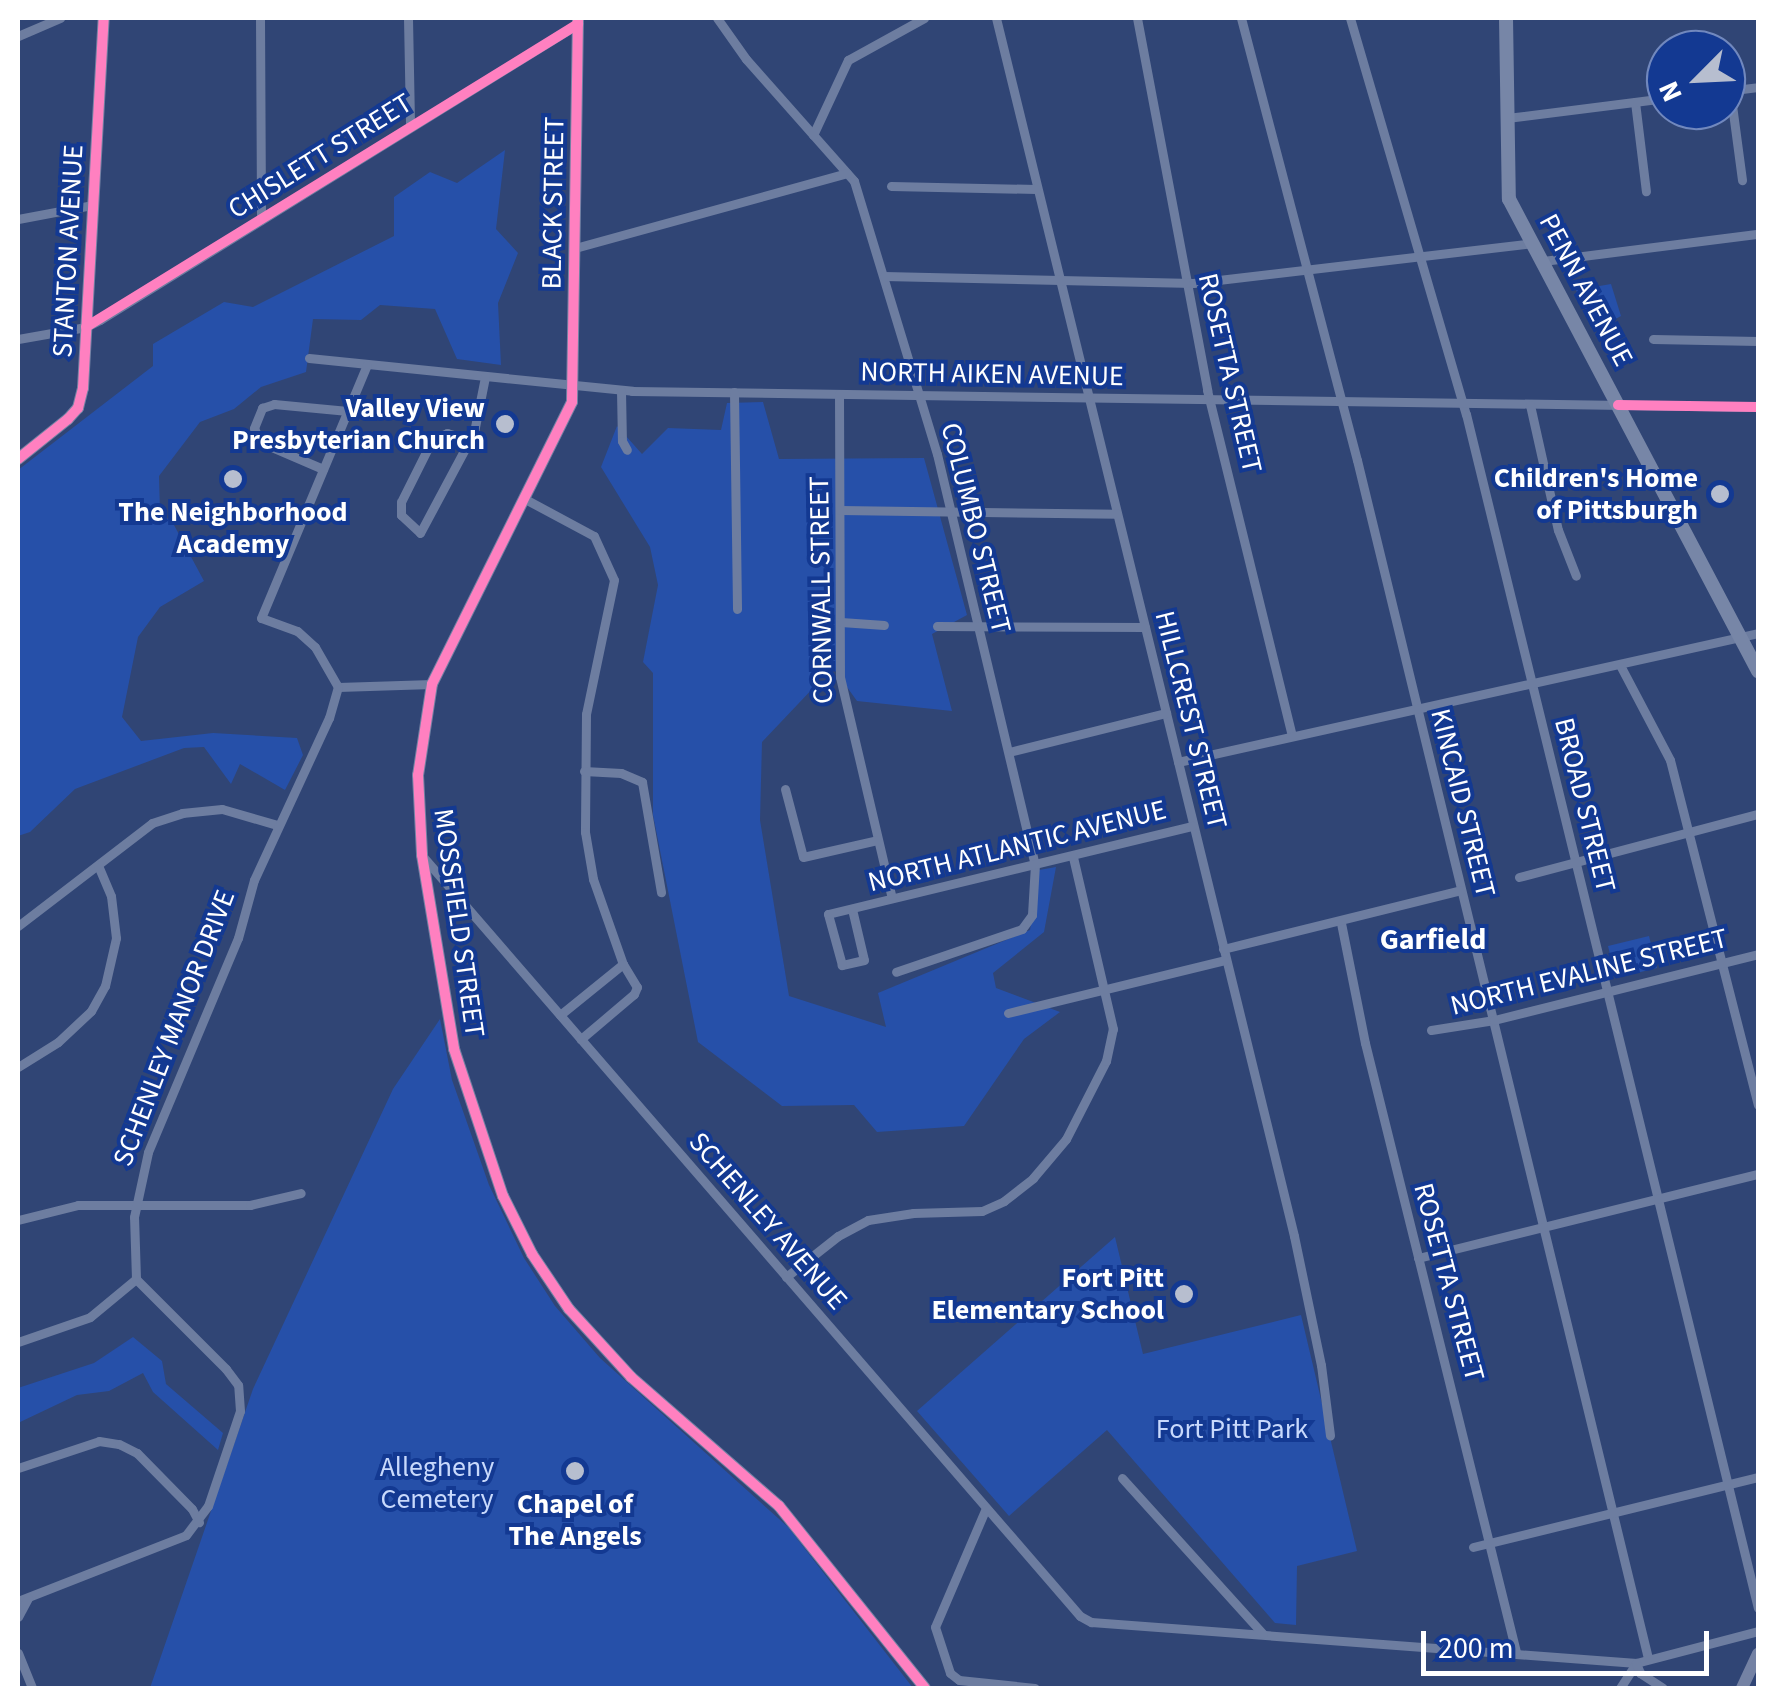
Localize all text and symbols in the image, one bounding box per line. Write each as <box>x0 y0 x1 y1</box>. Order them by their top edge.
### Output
north arrow <box>1646 30 1746 130</box>
text: N <box>1648 75 1692 108</box>
street label: CHISLETT STREET <box>222 86 418 226</box>
street label: BLACK STREET <box>535 116 571 290</box>
street label: STANTON AVENUE <box>46 144 90 358</box>
street label: PENN AVENUE <box>1532 208 1640 372</box>
street label: ROSETTA STREET <box>1191 270 1269 476</box>
street label: NORTH AIKEN AVENUE <box>860 355 1124 393</box>
place label: Valley View Presbyterian Church <box>232 391 485 457</box>
marker: Valley View Presbyterian Church <box>494 413 516 435</box>
street label: COLUMBO STREET <box>934 419 1018 637</box>
place label: Children's Home of Pittsburgh <box>1494 461 1698 527</box>
marker: The Neighborhood Academy <box>222 468 244 490</box>
street label: CORNWALL STREET <box>802 476 840 704</box>
marker: Children's Home of Pittsburgh <box>1707 481 1733 507</box>
place label: The Neighborhood Academy <box>118 495 348 561</box>
street label: HILLCREST STREET <box>1148 607 1234 833</box>
street label: KINCAID STREET <box>1423 705 1503 901</box>
street label: BROAD STREET <box>1547 714 1623 896</box>
street label: NORTH ATLANTIC AVENUE <box>865 793 1169 899</box>
street label: MOSSFIELD STREET <box>426 806 492 1040</box>
street label: SCHENLEY MANOR DRIVE <box>106 885 242 1171</box>
street label: NORTH EVALINE STREET <box>1447 921 1731 1023</box>
district label: Garfield <box>1380 922 1486 958</box>
street label: SCHENLEY AVENUE <box>682 1125 854 1317</box>
street label: ROSETTA STREET <box>1406 1179 1492 1385</box>
place label: Fort Pitt Elementary School <box>931 1261 1164 1327</box>
marker: Fort Pitt Elementary School <box>1173 1283 1195 1305</box>
park label: Fort Pitt Park <box>1156 1412 1308 1446</box>
park label: Allegheny Cemetery <box>380 1450 494 1516</box>
marker: Chapel of The Angels <box>564 1460 586 1482</box>
place label: Chapel of The Angels <box>508 1487 642 1553</box>
scale bar <box>1426 1611 1714 1673</box>
text: 200 m <box>1438 1627 1514 1670</box>

